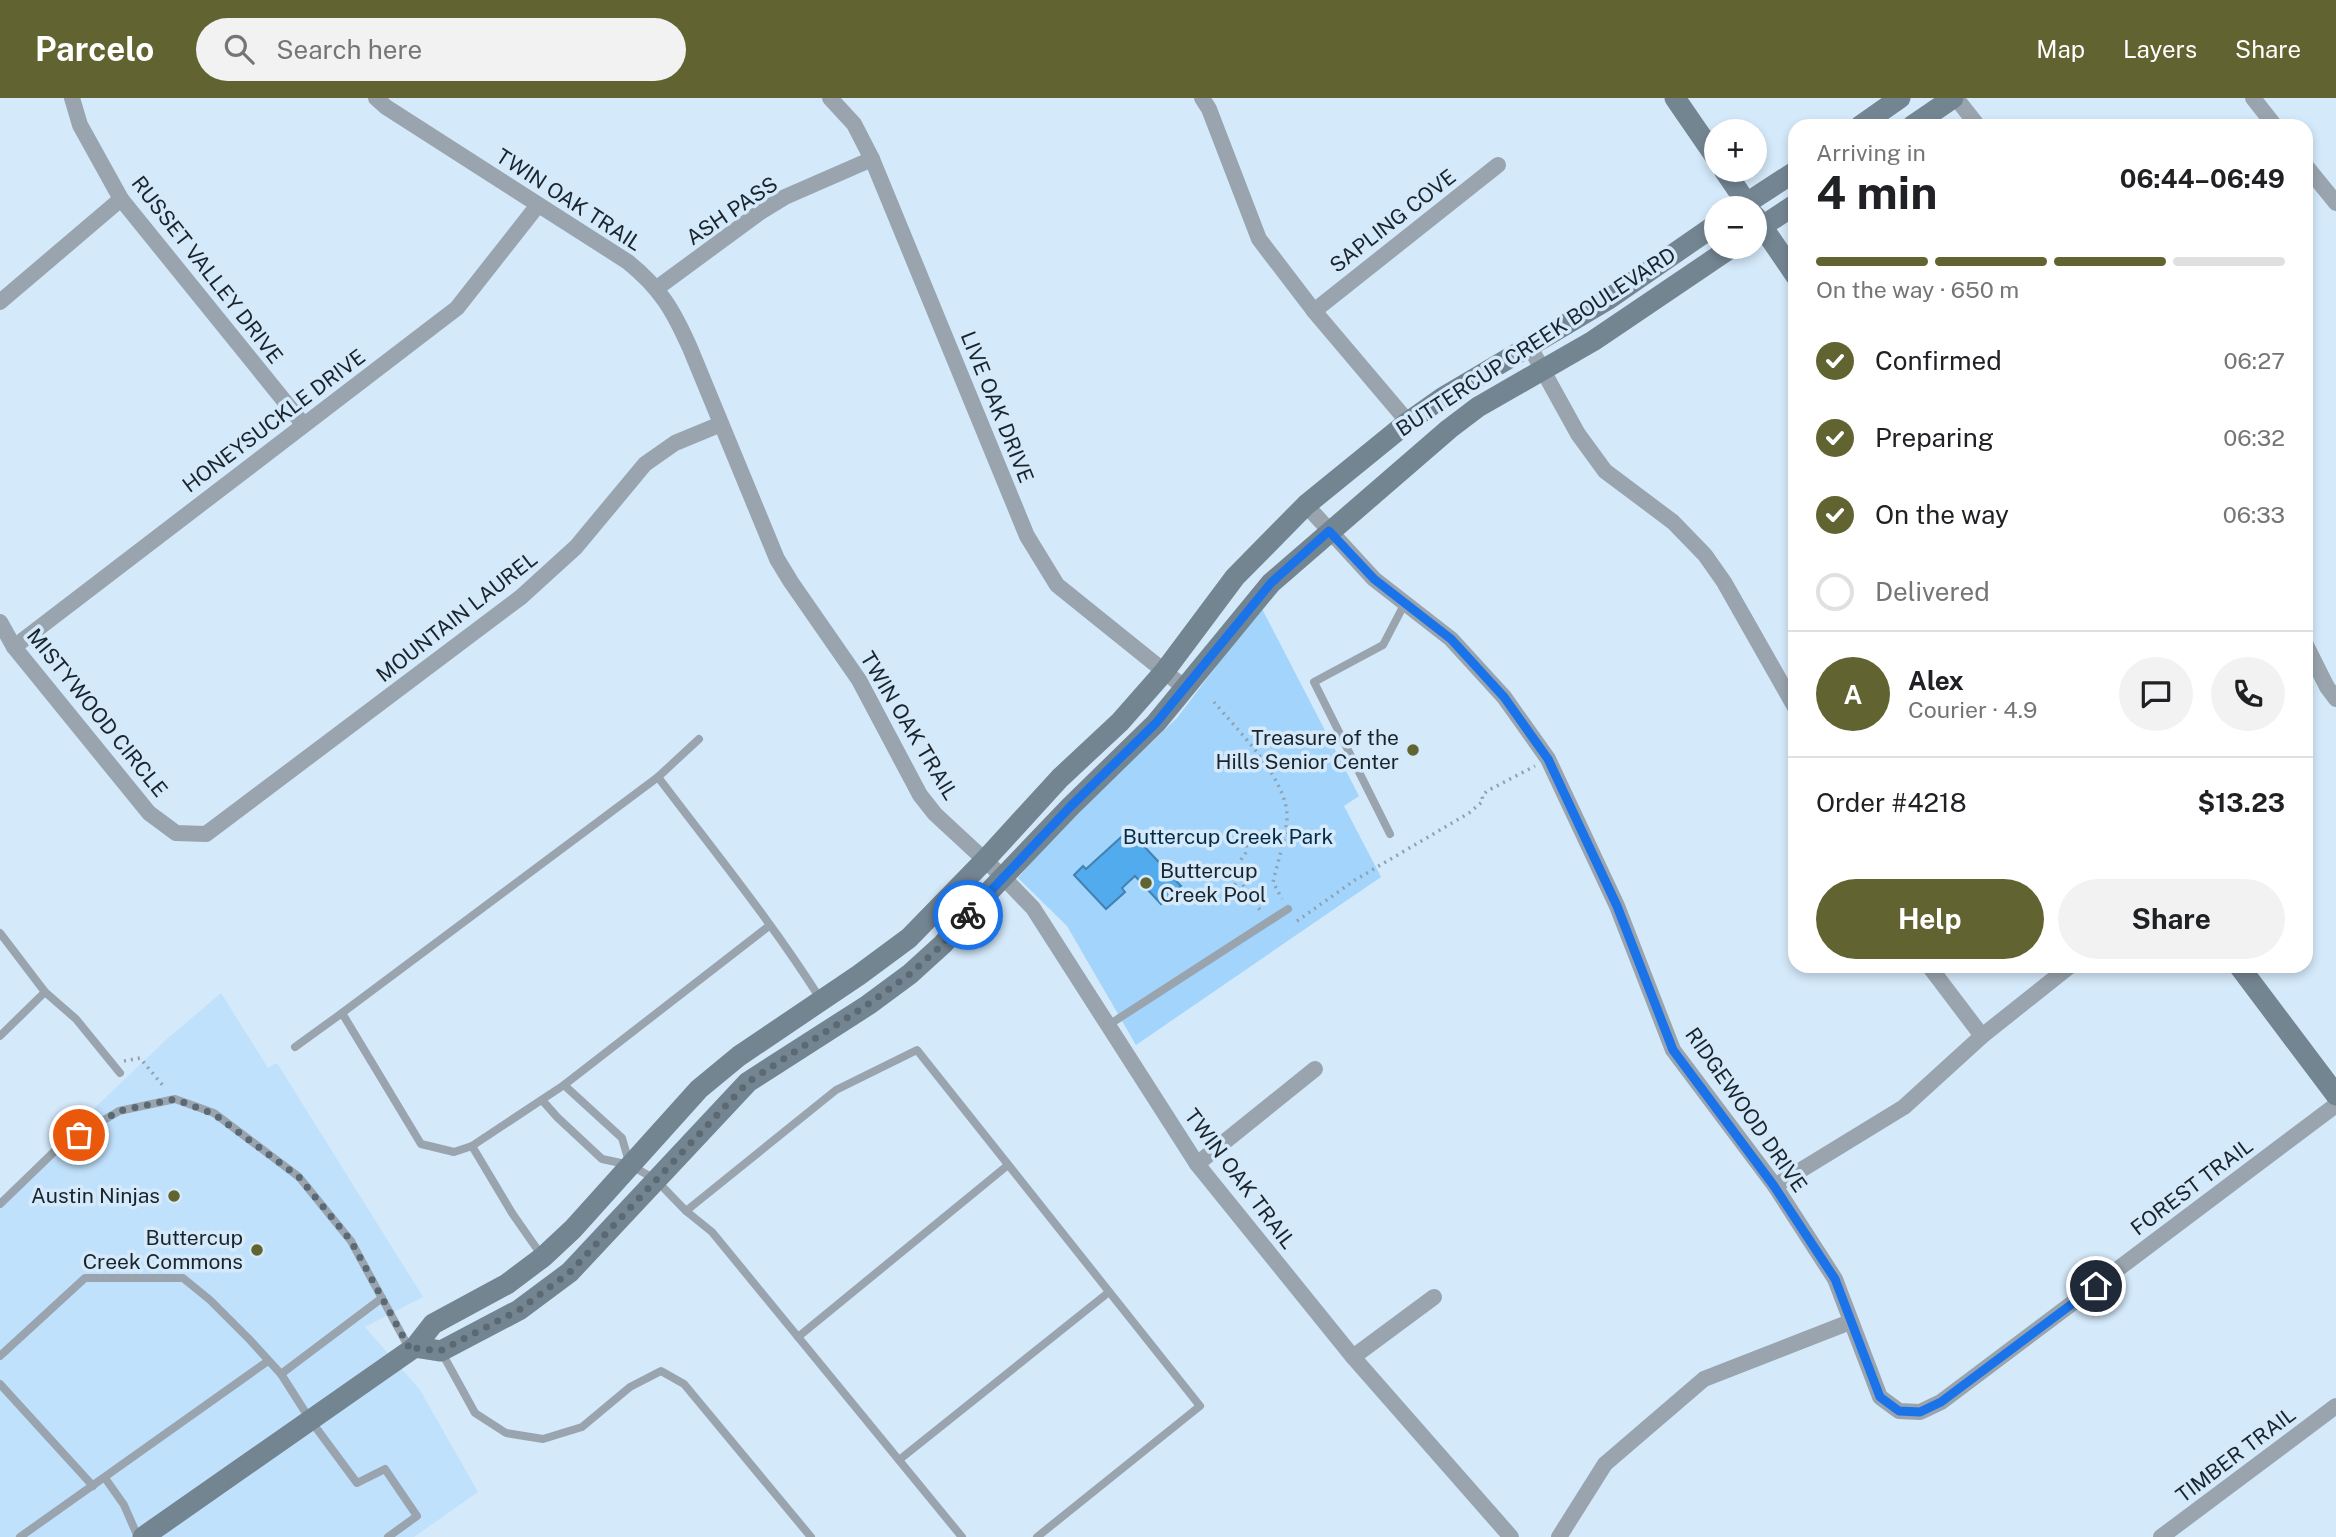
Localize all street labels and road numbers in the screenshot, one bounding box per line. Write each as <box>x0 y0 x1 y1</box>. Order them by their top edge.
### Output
street label: TWIN OAK TRAIL <box>492 143 647 256</box>
street label: SAPLING COVE <box>1325 164 1461 278</box>
street label: RUSSET VALLEY DRIVE <box>126 171 288 368</box>
street label: ASH PASS <box>681 171 782 250</box>
street label: BUTTERCUP CREEK BOULEVARD <box>1391 242 1680 441</box>
street label: LIVE OAK DRIVE <box>956 327 1039 486</box>
street label: HONEYSUCKLE DRIVE <box>177 344 370 498</box>
street label: MOUNTAIN LAUREL <box>371 546 542 687</box>
street label: MISTYWOOD CIRCLE <box>22 624 173 802</box>
street label: TWIN OAK TRAIL <box>855 647 964 805</box>
street label: RIDGEWOOD DRIVE <box>1680 1023 1813 1197</box>
street label: TWIN OAK TRAIL <box>1180 1104 1301 1254</box>
street label: FOREST TRAIL <box>2126 1133 2258 1241</box>
street label: TIMBER TRAIL <box>2171 1401 2300 1508</box>

